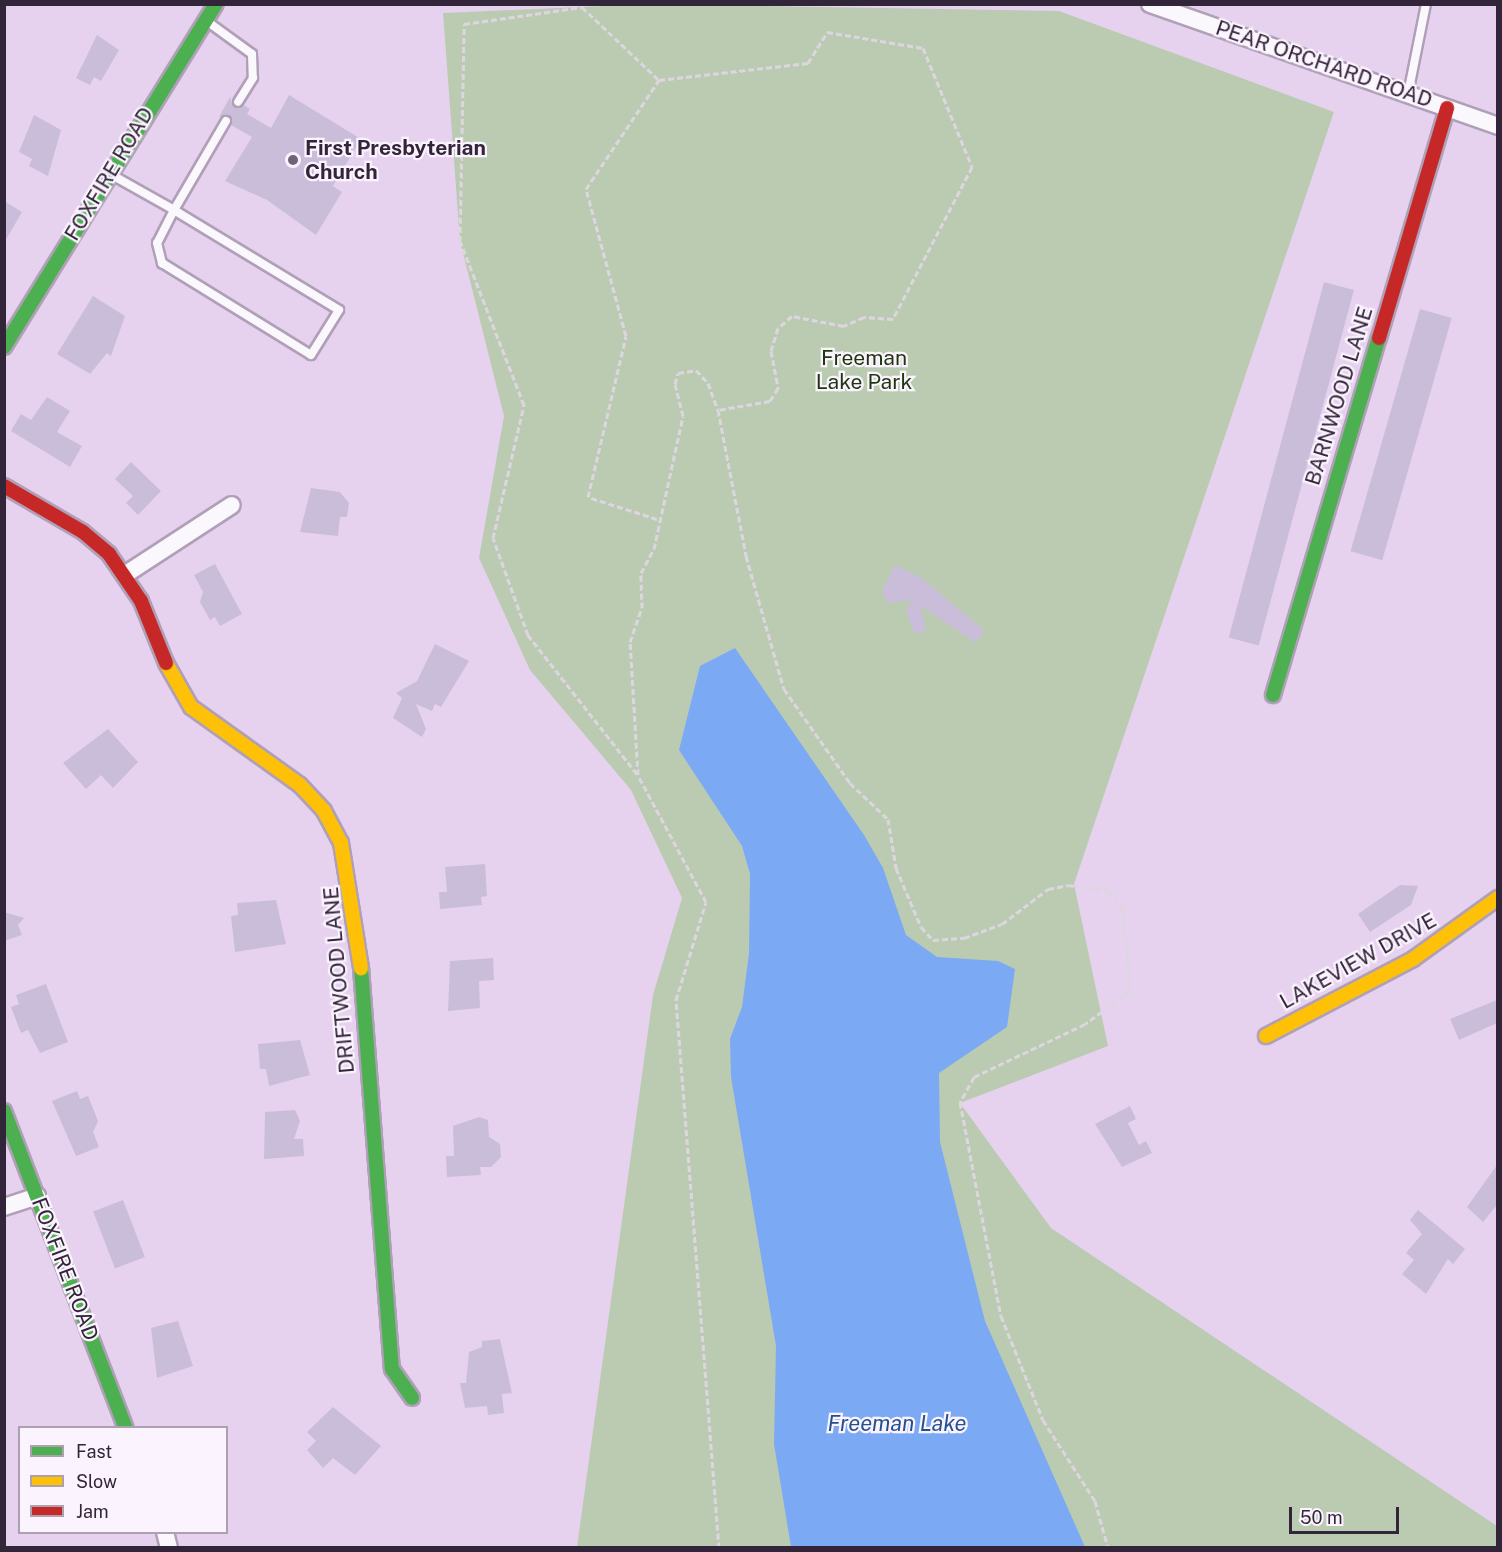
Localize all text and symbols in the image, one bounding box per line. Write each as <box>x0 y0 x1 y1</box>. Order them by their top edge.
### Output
street label: PEAR ORCHARD ROAD <box>1212 15 1436 113</box>
street label: FOXFIRE ROAD <box>59 103 159 245</box>
place label: First Presbyterian Church <box>305 135 486 185</box>
marker: First Presbyterian Church <box>286 153 300 167</box>
street label: BARNWOOD LANE <box>1300 304 1378 488</box>
park label: Freeman Lake Park <box>816 345 912 395</box>
street label: DRIFTWOOD LANE <box>318 886 360 1074</box>
street label: LAKEVIEW DRIVE <box>1275 908 1441 1014</box>
street label: FOXFIRE ROAD <box>26 1194 104 1344</box>
water label: Freeman Lake <box>827 1411 967 1437</box>
legend <box>18 1426 228 1534</box>
text: Fast <box>76 1441 112 1462</box>
text: Slow <box>76 1471 117 1492</box>
scale bar <box>1292 1495 1402 1533</box>
text: Jam <box>76 1501 109 1522</box>
text: 50 m <box>1300 1507 1343 1528</box>

